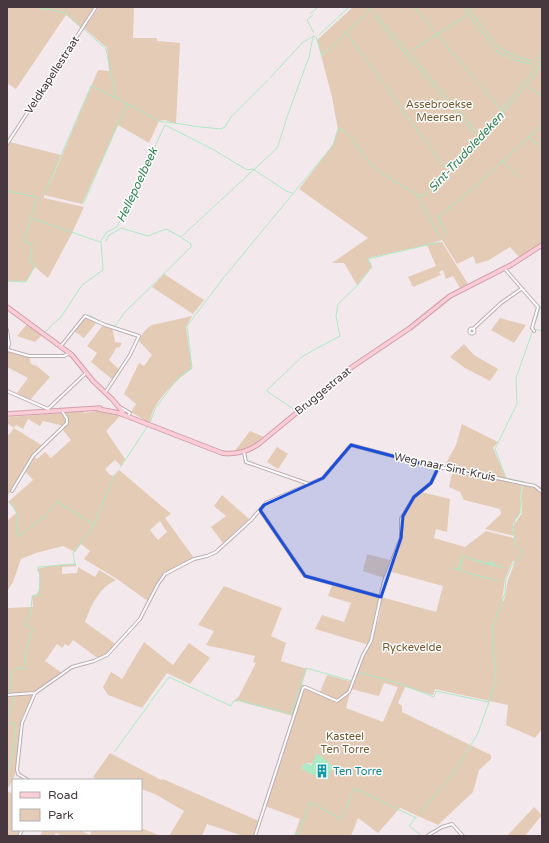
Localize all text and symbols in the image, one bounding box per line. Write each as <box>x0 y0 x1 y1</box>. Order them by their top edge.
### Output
street label: Veldkapellestraat <box>22 34 82 116</box>
park label: Assebroekse Meersen <box>406 98 472 124</box>
water label: Sint-Trudoledeken <box>425 109 507 195</box>
water label: Hellepoelbeek <box>114 144 161 225</box>
street label: Bruggestraat <box>292 364 354 418</box>
street label: Weg naar Sint-Kruis <box>393 450 497 484</box>
park label: Ryckevelde <box>382 641 442 654</box>
park label: Kasteel Ten Torre <box>321 730 369 756</box>
building icon: Ten Torre <box>314 763 330 779</box>
place label: Ten Torre <box>333 765 382 778</box>
legend <box>12 779 142 831</box>
text: Road <box>48 788 78 802</box>
text: Park <box>48 808 74 822</box>

